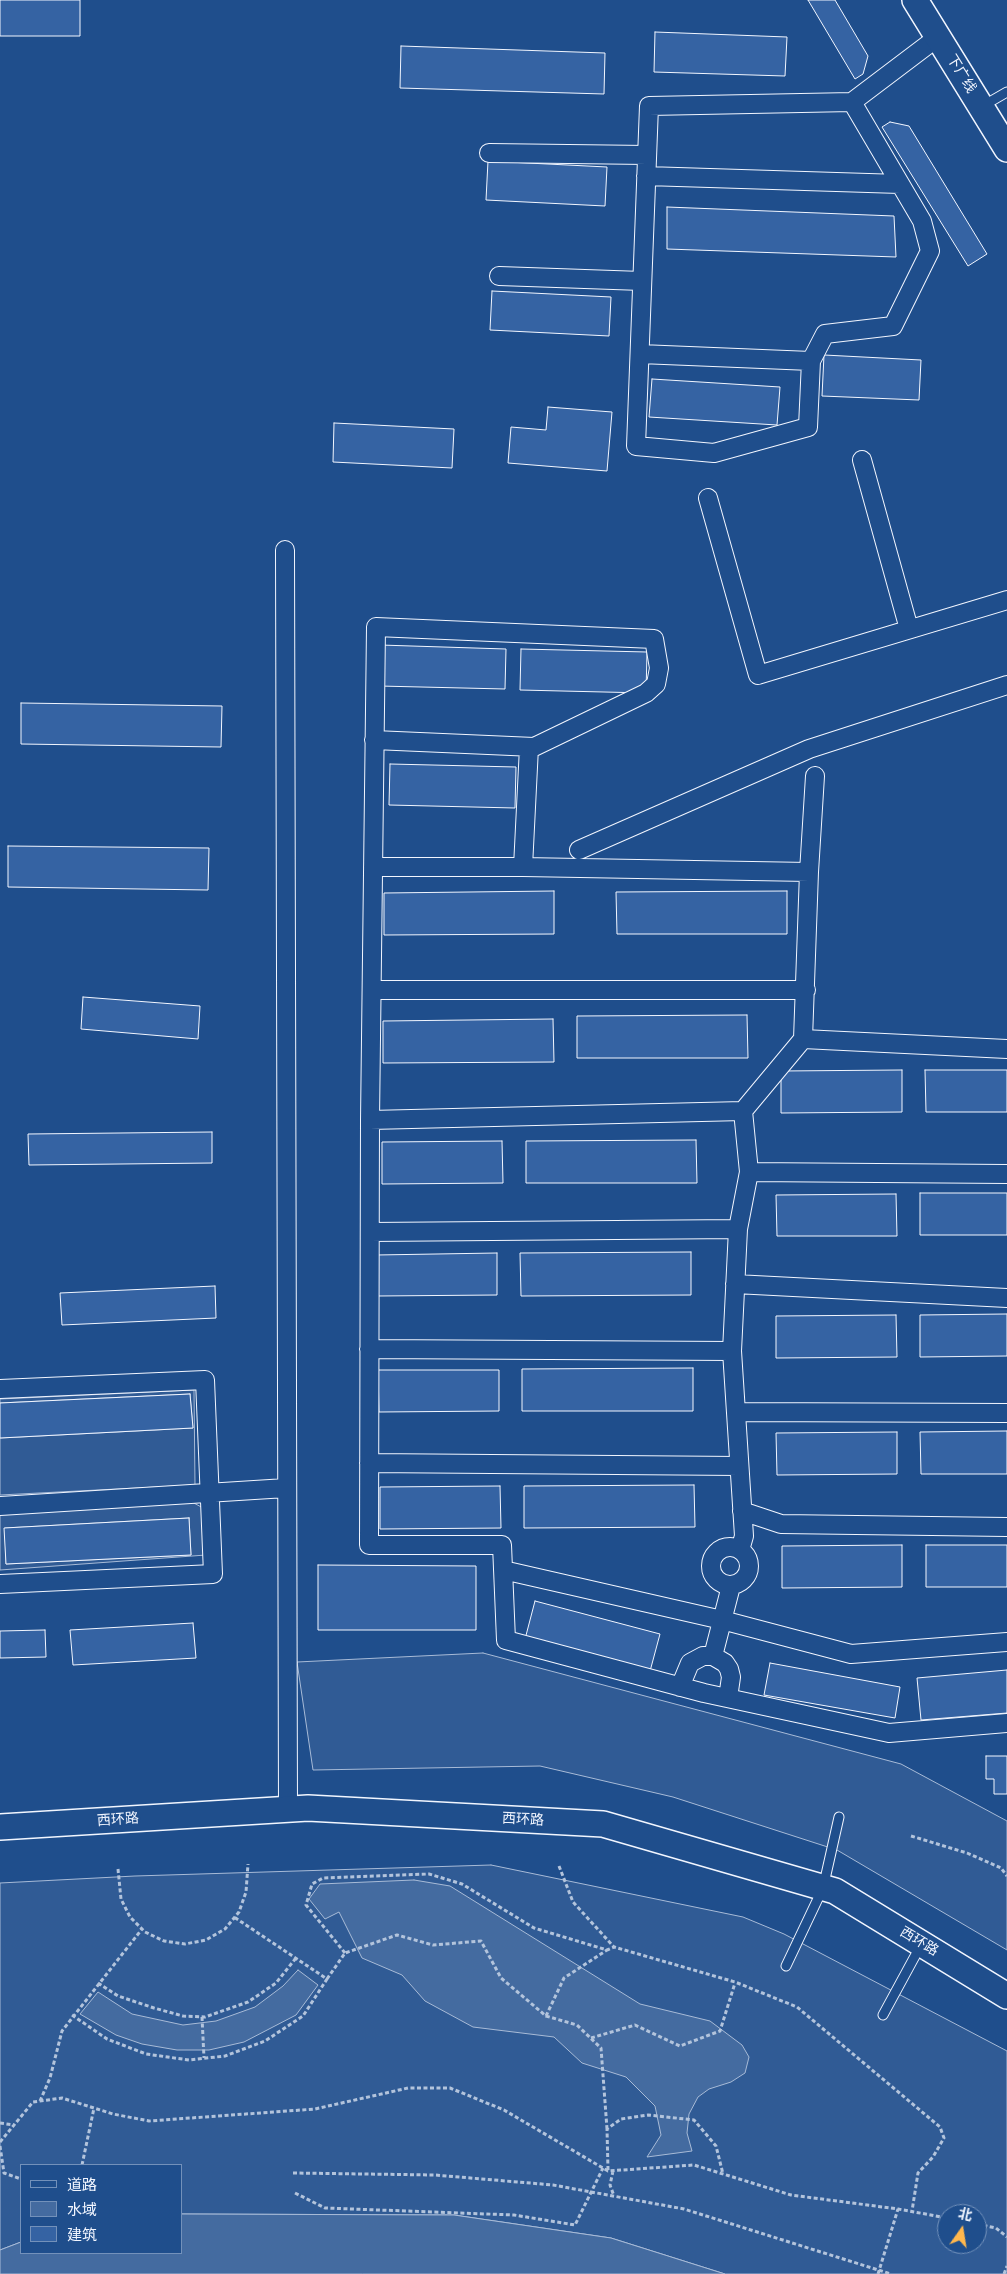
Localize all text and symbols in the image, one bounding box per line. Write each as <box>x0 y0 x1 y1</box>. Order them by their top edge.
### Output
street label: 下广线 <box>943 52 979 96</box>
street label: 西环路 <box>96 1810 140 1830</box>
street label: 西环路 <box>502 1811 544 1829</box>
street label: 西环路 <box>897 1924 941 1960</box>
legend <box>20 2164 182 2254</box>
text: 道路 <box>67 2177 97 2193</box>
text: 水域 <box>67 2202 97 2218</box>
north arrow <box>937 2204 987 2254</box>
text: 北 <box>957 2206 974 2224</box>
text: 建筑 <box>67 2227 97 2243</box>

